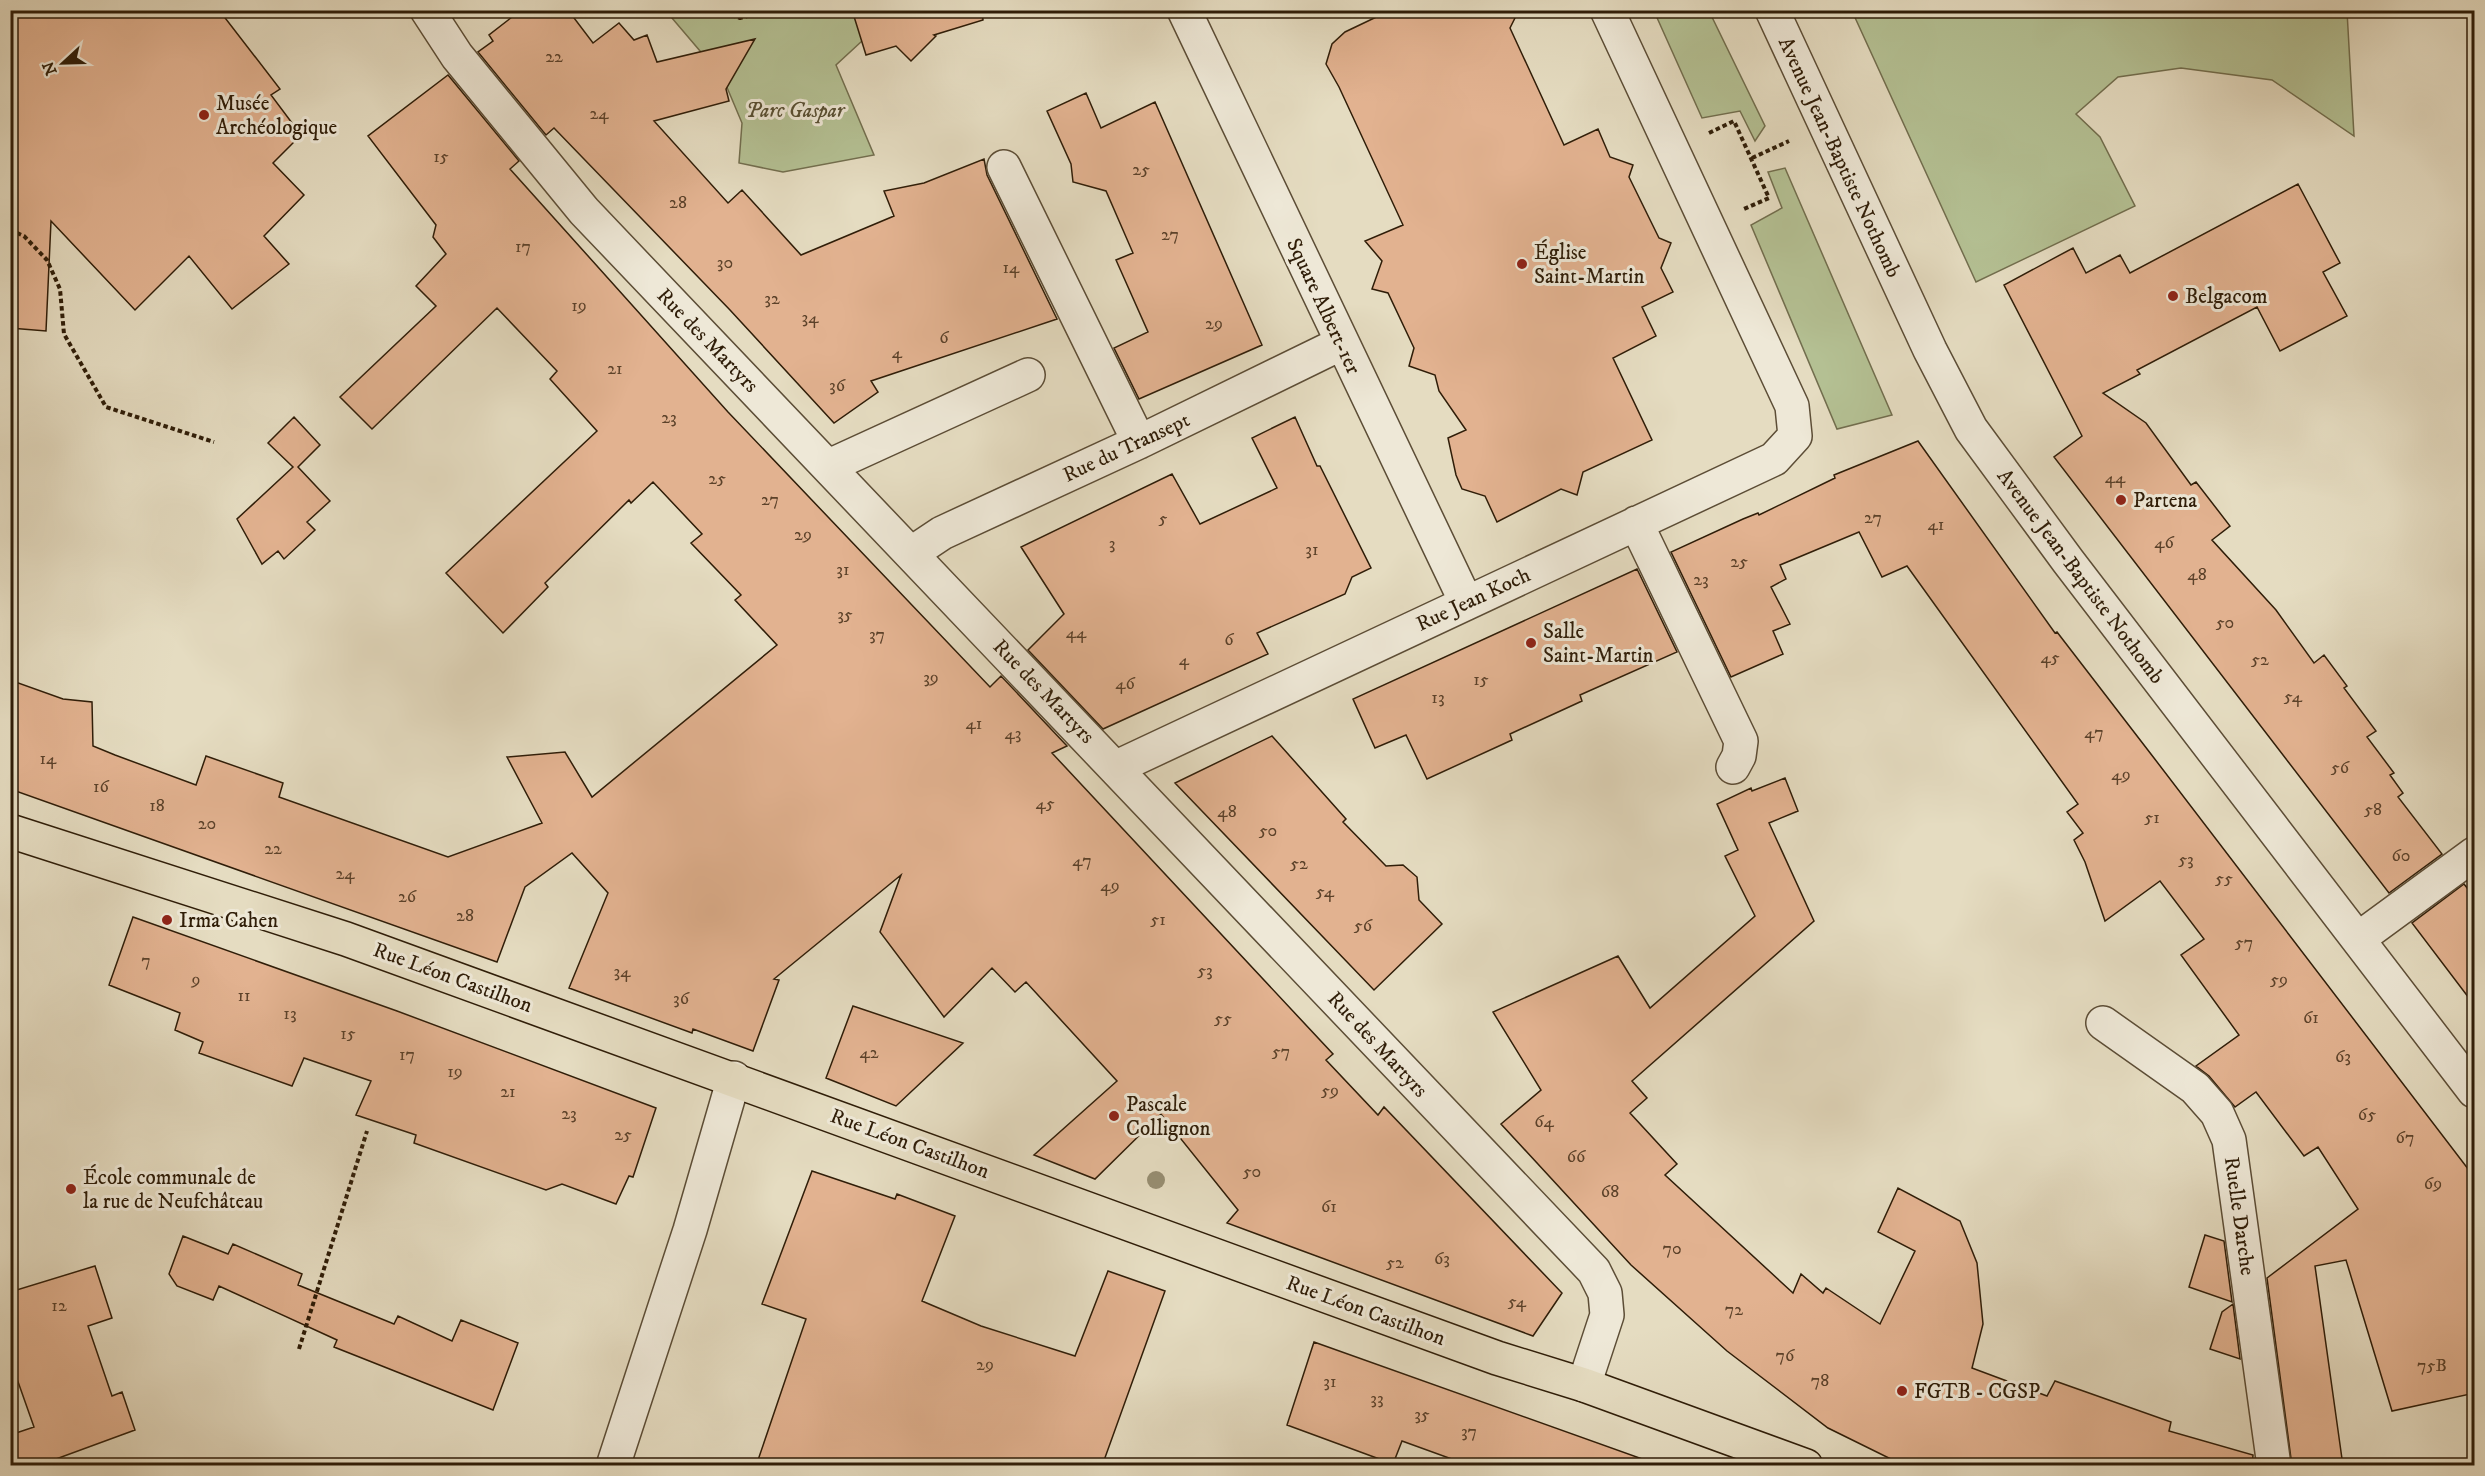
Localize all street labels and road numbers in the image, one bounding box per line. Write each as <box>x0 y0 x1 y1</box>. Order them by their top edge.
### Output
street label: Avenue Jean-Baptiste Nothomb <box>1772 33 1906 282</box>
street label: Square Albert-1er <box>1280 234 1366 379</box>
street label: Rue des Martyrs <box>651 283 764 398</box>
street label: Rue du Transept <box>1059 407 1194 489</box>
street label: Avenue Jean-Baptiste Nothomb <box>1991 464 2170 689</box>
street label: Rue Jean Koch <box>1412 562 1535 638</box>
street label: Rue des Martyrs <box>987 634 1100 749</box>
street label: Rue Léon Castilhon <box>370 937 536 1019</box>
street label: Rue des Martyrs <box>1322 986 1433 1103</box>
street label: Rue Léon Castilhon <box>827 1103 993 1185</box>
street label: Ruelle Darche <box>2218 1155 2260 1277</box>
street label: Rue Léon Castilhon <box>1283 1270 1449 1352</box>

